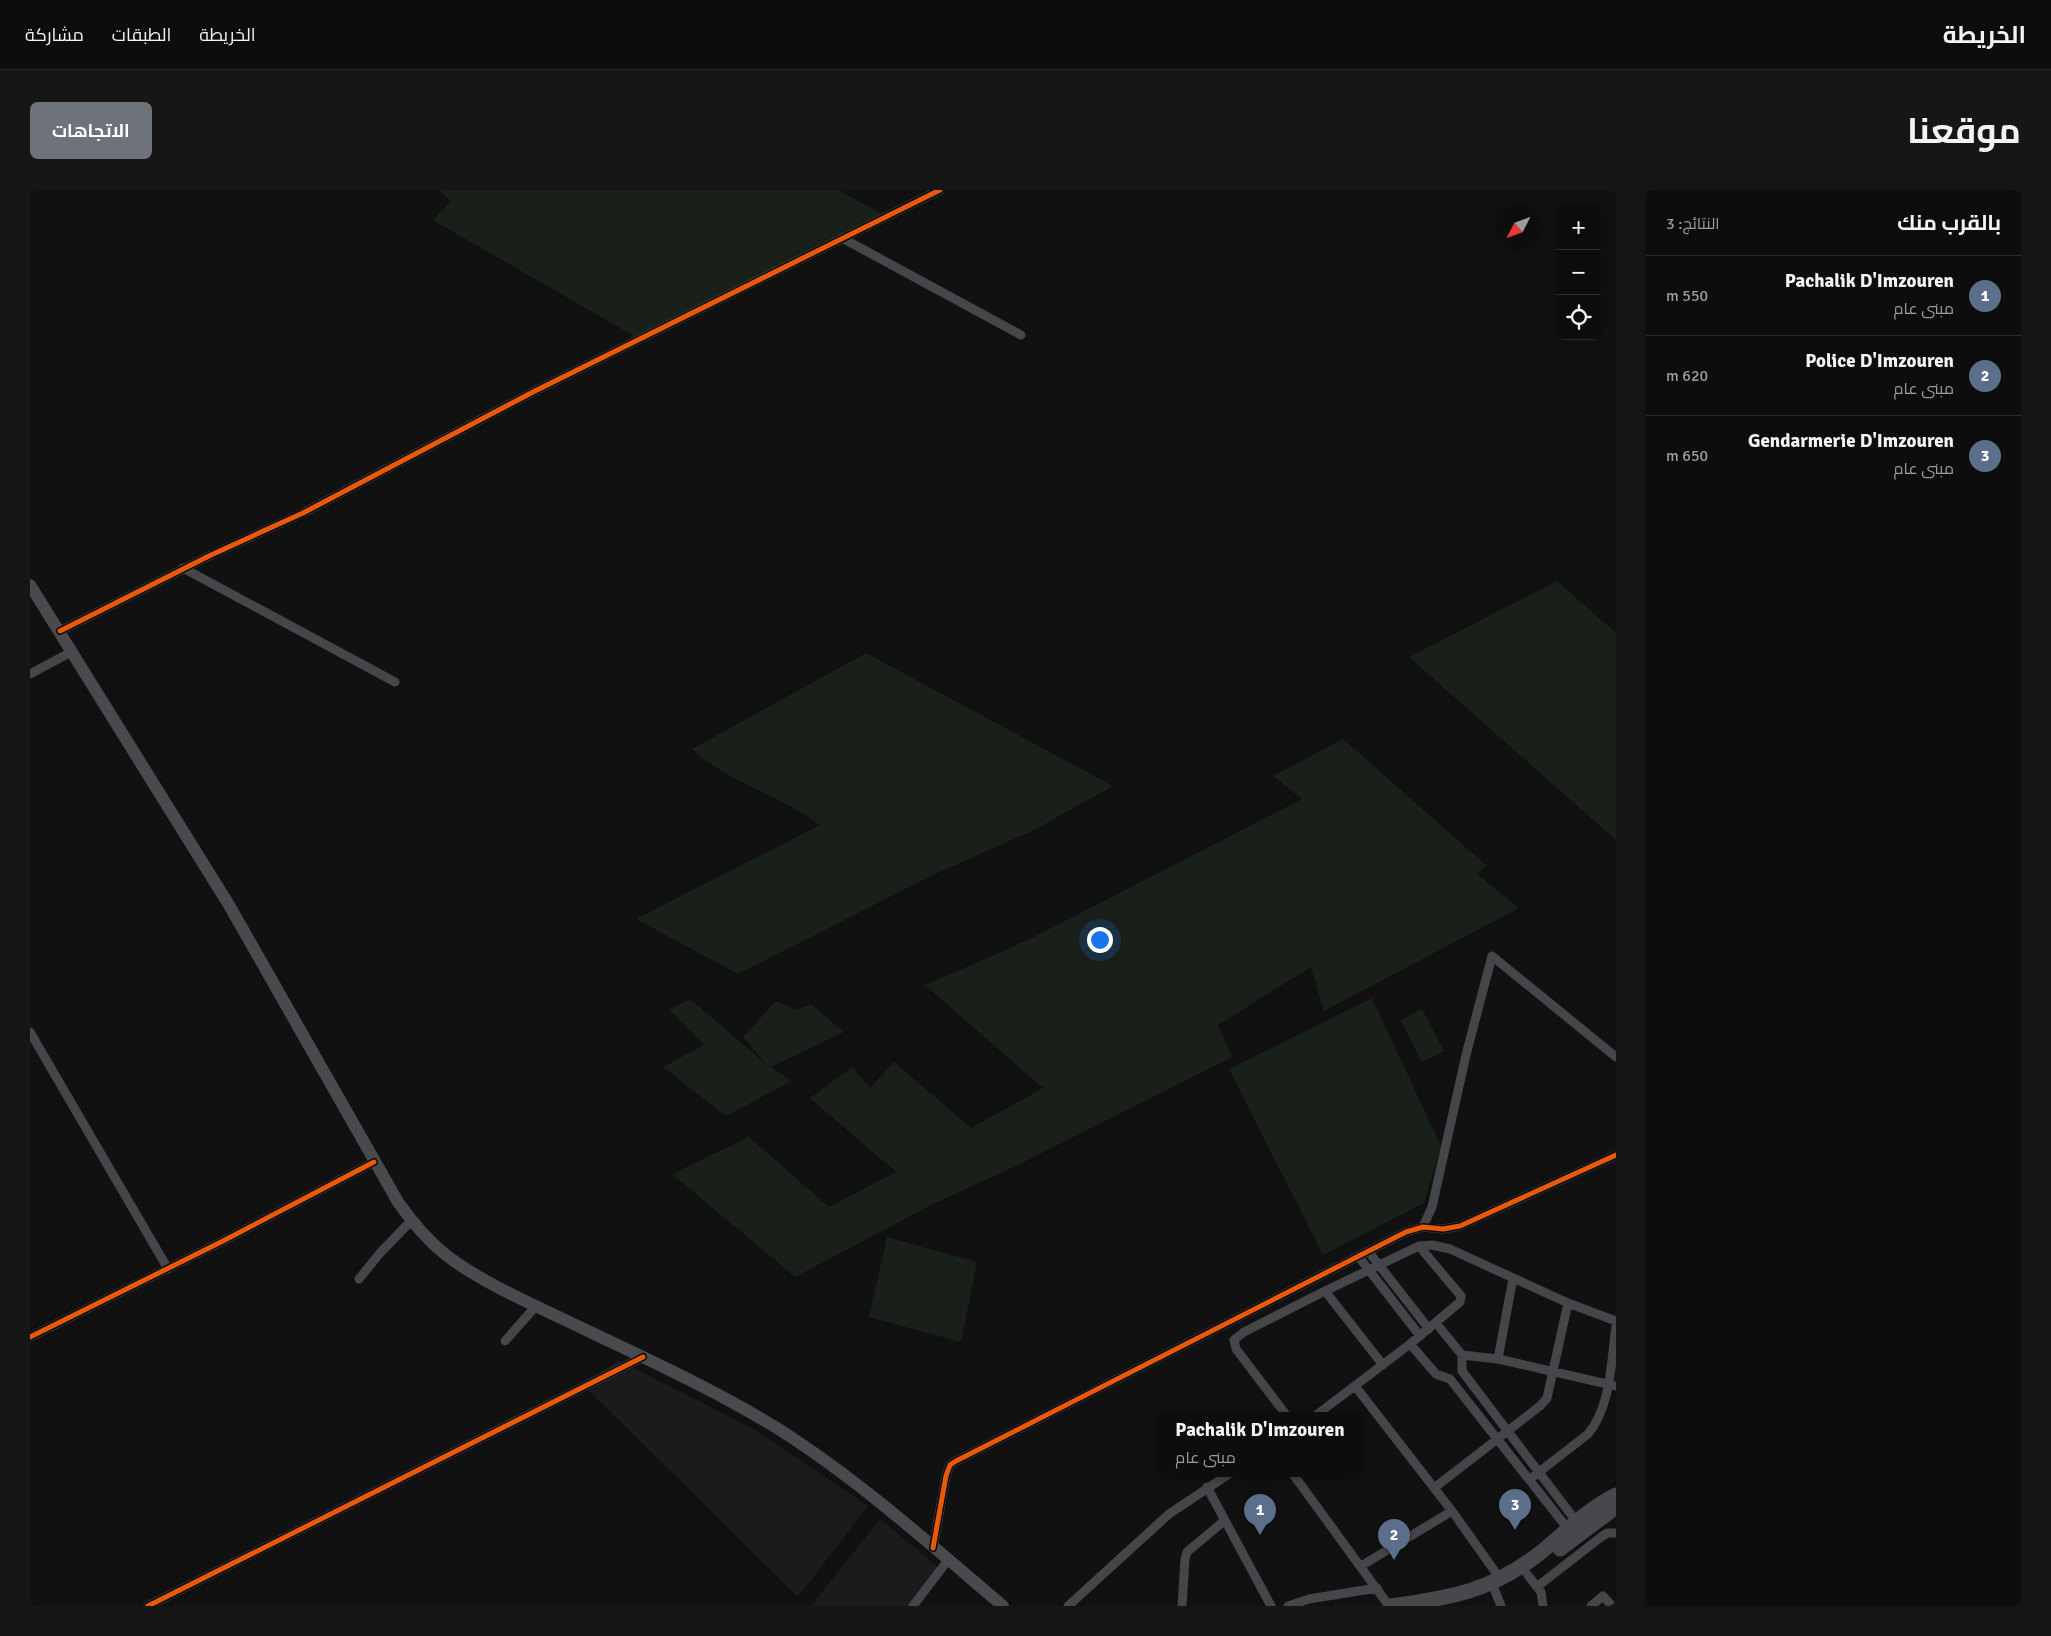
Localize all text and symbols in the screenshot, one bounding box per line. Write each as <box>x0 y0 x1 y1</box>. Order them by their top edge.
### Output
text: الخريطة <box>1943 20 2026 50</box>
text: مشاركة <box>25 24 84 46</box>
text: الطبقات <box>112 24 171 46</box>
text: الخريطة <box>199 24 256 46</box>
button: الاتجاهات <box>30 102 152 159</box>
text: موقعنا <box>1907 110 2021 153</box>
north arrow <box>1496 205 1541 250</box>
map controls <box>1556 205 1601 340</box>
button: + <box>1556 205 1601 250</box>
text: بالقرب منك <box>1897 210 2001 236</box>
text: النتائج: 3 <box>1666 214 1720 234</box>
button: − <box>1556 250 1601 295</box>
text: Pachalik D'Imzouren <box>1785 269 1954 293</box>
text: 550 m <box>1666 286 1708 306</box>
text: 1 <box>1981 286 1989 306</box>
button: locate <box>1556 295 1601 340</box>
text: مبنى عام <box>1894 299 1954 319</box>
text: Police D'Imzouren <box>1805 349 1954 373</box>
text: 620 m <box>1666 366 1708 386</box>
text: 2 <box>1981 366 1989 386</box>
text: مبنى عام <box>1894 379 1954 399</box>
text: Gendarmerie D'Imzouren <box>1748 429 1954 453</box>
text: 650 m <box>1666 446 1708 466</box>
text: 3 <box>1981 446 1989 466</box>
text: مبنى عام <box>1894 459 1954 479</box>
your location <box>1087 927 1113 953</box>
popup <box>1159 1412 1361 1477</box>
text: Pachalik D'Imzouren <box>1175 1418 1345 1442</box>
text: مبنى عام <box>1175 1448 1236 1468</box>
pin: 3 <box>1499 1489 1531 1530</box>
pin: 1 <box>1244 1494 1276 1535</box>
pin: 2 <box>1378 1519 1410 1560</box>

